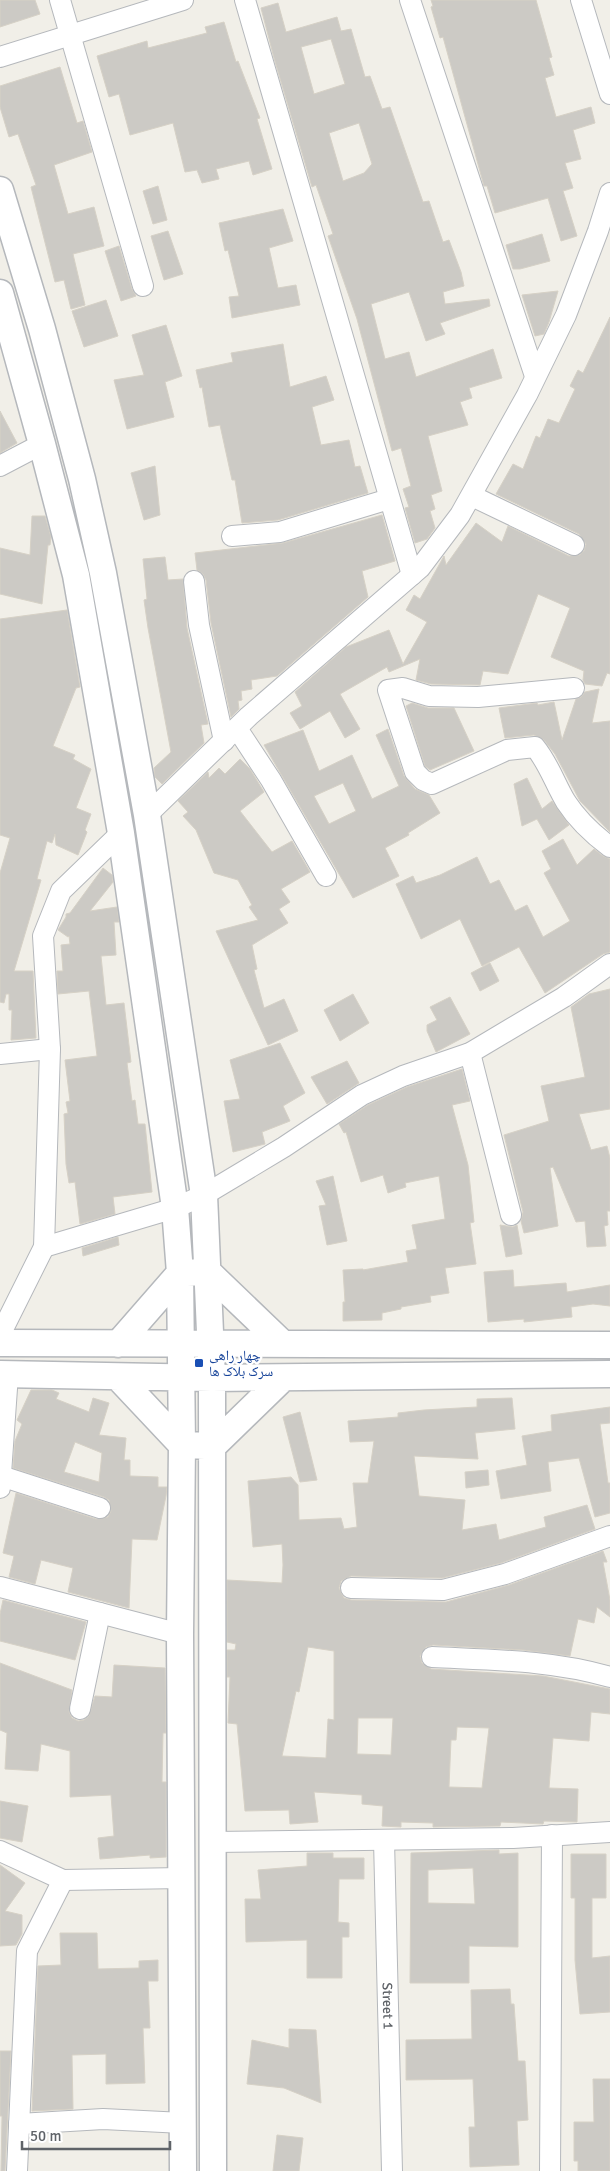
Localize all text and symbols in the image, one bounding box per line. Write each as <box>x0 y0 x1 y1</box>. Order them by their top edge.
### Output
place label: چهار راهی سرک بلاک ها <box>209 1347 273 1380</box>
marker: چهار راهی سرک بلاک ها <box>193 1357 205 1369</box>
street label: Street 1 <box>379 1982 397 2030</box>
scale bar <box>22 2118 170 2150</box>
text: 50 m <box>30 2127 61 2145</box>

